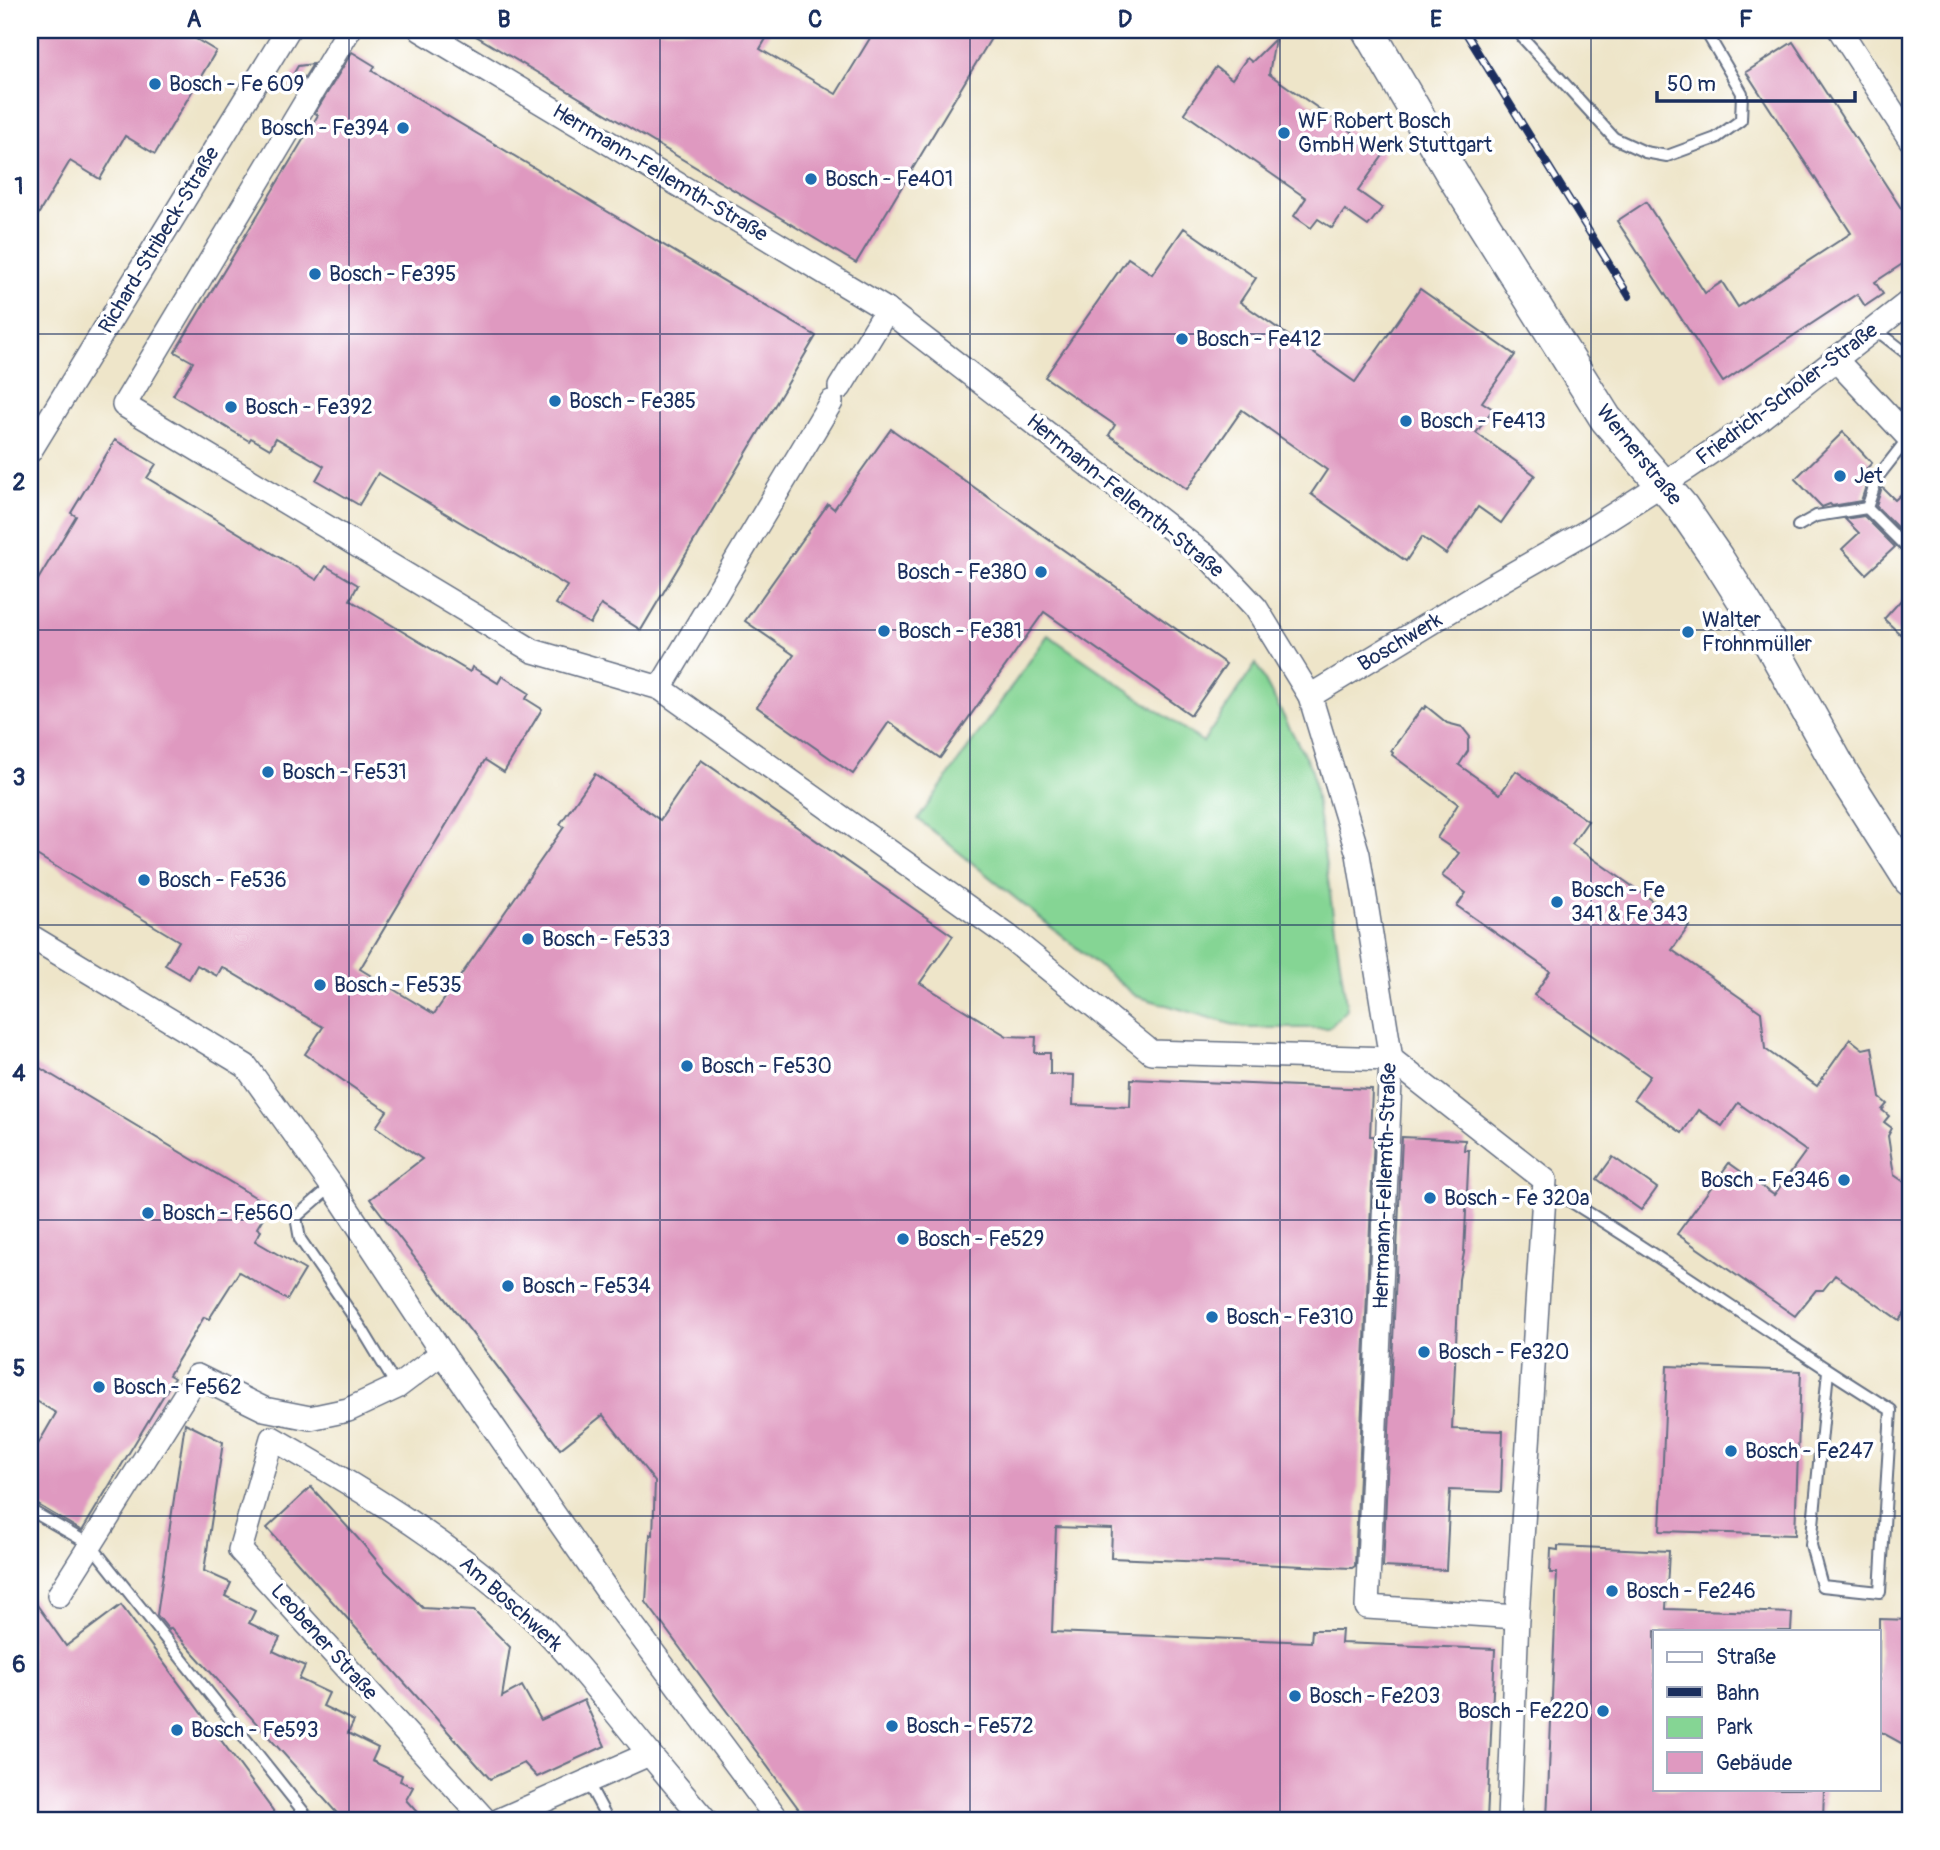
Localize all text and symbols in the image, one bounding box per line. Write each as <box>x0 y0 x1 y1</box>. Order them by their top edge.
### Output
text: A <box>187 5 202 34</box>
text: B <box>497 5 511 34</box>
text: C <box>808 5 822 34</box>
text: D <box>1118 5 1132 34</box>
text: E <box>1430 5 1442 34</box>
text: F <box>1739 5 1753 34</box>
scale bar <box>1657 60 1854 104</box>
place label: Bosch - Fe 609 <box>169 71 304 98</box>
text: 50 m <box>1667 71 1716 98</box>
marker: Bosch - Fe 609 <box>147 76 163 92</box>
street label: Herrmann-Fellemth-Straße <box>547 98 773 248</box>
place label: WF Robert Bosch GmbH Werk Stuttgart <box>1298 108 1493 159</box>
place label: Bosch - Fe394 <box>261 115 389 142</box>
marker: Bosch - Fe394 <box>395 120 411 136</box>
marker: WF Robert Bosch GmbH Werk Stuttgart <box>1276 125 1292 141</box>
street label: Richard-Stribeck-Straße <box>93 141 226 338</box>
place label: Bosch - Fe401 <box>825 166 953 193</box>
marker: Bosch - Fe401 <box>803 171 819 187</box>
text: 1 <box>15 172 24 201</box>
place label: Bosch - Fe395 <box>329 261 456 288</box>
marker: Bosch - Fe395 <box>307 266 323 282</box>
street label: Friedrich-Scholer-Straße <box>1691 316 1884 471</box>
place label: Bosch - Fe412 <box>1196 326 1322 353</box>
marker: Bosch - Fe412 <box>1174 331 1190 347</box>
place label: Bosch - Fe385 <box>569 388 696 415</box>
marker: Bosch - Fe385 <box>547 393 563 409</box>
place label: Bosch - Fe392 <box>245 394 373 421</box>
marker: Bosch - Fe392 <box>223 399 239 415</box>
street label: Wernerstraße <box>1590 399 1688 512</box>
street label: Herrmann-Fellemth-Straße <box>1021 408 1230 584</box>
place label: Bosch - Fe413 <box>1420 408 1546 435</box>
marker: Bosch - Fe413 <box>1398 413 1414 429</box>
place label: Jet <box>1854 463 1883 490</box>
text: 2 <box>13 468 26 497</box>
marker: Jet <box>1832 468 1848 484</box>
place label: Bosch - Fe380 <box>897 559 1027 586</box>
marker: Bosch - Fe380 <box>1033 564 1049 580</box>
street label: Boschwerk <box>1353 606 1447 678</box>
place label: Walter Frohnmüller <box>1702 607 1813 658</box>
place label: Bosch - Fe381 <box>898 618 1022 645</box>
marker: Bosch - Fe381 <box>876 623 892 639</box>
marker: Walter Frohnmüller <box>1680 624 1696 640</box>
place label: Bosch - Fe531 <box>282 759 407 786</box>
text: 3 <box>13 763 25 792</box>
marker: Bosch - Fe531 <box>260 764 276 780</box>
place label: Bosch - Fe536 <box>158 867 287 894</box>
marker: Bosch - Fe536 <box>136 872 152 888</box>
place label: Bosch - Fe 341 & Fe 343 <box>1571 877 1688 928</box>
marker: Bosch - Fe 341 & Fe 343 <box>1549 894 1565 910</box>
place label: Bosch - Fe533 <box>542 926 670 953</box>
marker: Bosch - Fe533 <box>520 931 536 947</box>
place label: Bosch - Fe535 <box>334 972 462 999</box>
marker: Bosch - Fe535 <box>312 977 328 993</box>
place label: Bosch - Fe530 <box>701 1053 832 1080</box>
marker: Bosch - Fe530 <box>679 1058 695 1074</box>
text: 4 <box>12 1059 26 1088</box>
street label: Herrmann-Fellemth-Straße <box>1367 1062 1403 1310</box>
place label: Bosch - Fe346 <box>1700 1167 1830 1194</box>
marker: Bosch - Fe346 <box>1836 1172 1852 1188</box>
place label: Bosch - Fe 320a <box>1444 1185 1590 1212</box>
marker: Bosch - Fe 320a <box>1422 1190 1438 1206</box>
place label: Bosch - Fe560 <box>162 1200 293 1227</box>
marker: Bosch - Fe560 <box>140 1205 156 1221</box>
place label: Bosch - Fe529 <box>917 1226 1044 1253</box>
marker: Bosch - Fe529 <box>895 1231 911 1247</box>
place label: Bosch - Fe534 <box>522 1273 651 1300</box>
marker: Bosch - Fe534 <box>500 1278 516 1294</box>
place label: Bosch - Fe310 <box>1226 1304 1354 1331</box>
marker: Bosch - Fe310 <box>1204 1309 1220 1325</box>
place label: Bosch - Fe320 <box>1438 1339 1569 1366</box>
marker: Bosch - Fe320 <box>1416 1344 1432 1360</box>
text: 5 <box>13 1354 25 1383</box>
place label: Bosch - Fe562 <box>113 1374 242 1401</box>
marker: Bosch - Fe562 <box>91 1379 107 1395</box>
place label: Bosch - Fe247 <box>1745 1438 1874 1465</box>
marker: Bosch - Fe247 <box>1723 1443 1739 1459</box>
street label: Am Boschwerk <box>454 1550 569 1658</box>
street label: Leobener Straße <box>265 1578 384 1706</box>
place label: Bosch - Fe246 <box>1626 1578 1756 1605</box>
marker: Bosch - Fe246 <box>1604 1583 1620 1599</box>
legend <box>1653 1630 1881 1790</box>
text: Straße <box>1716 1644 1776 1671</box>
text: 6 <box>12 1650 26 1679</box>
text: Bahn <box>1716 1680 1759 1707</box>
place label: Bosch - Fe203 <box>1309 1683 1440 1710</box>
marker: Bosch - Fe203 <box>1287 1688 1303 1704</box>
place label: Bosch - Fe220 <box>1458 1698 1589 1725</box>
marker: Bosch - Fe220 <box>1595 1703 1611 1719</box>
place label: Bosch - Fe572 <box>906 1713 1034 1740</box>
text: Park <box>1716 1714 1753 1741</box>
place label: Bosch - Fe593 <box>191 1717 318 1744</box>
marker: Bosch - Fe572 <box>884 1718 900 1734</box>
marker: Bosch - Fe593 <box>169 1722 185 1738</box>
text: Gebäude <box>1716 1750 1793 1777</box>

